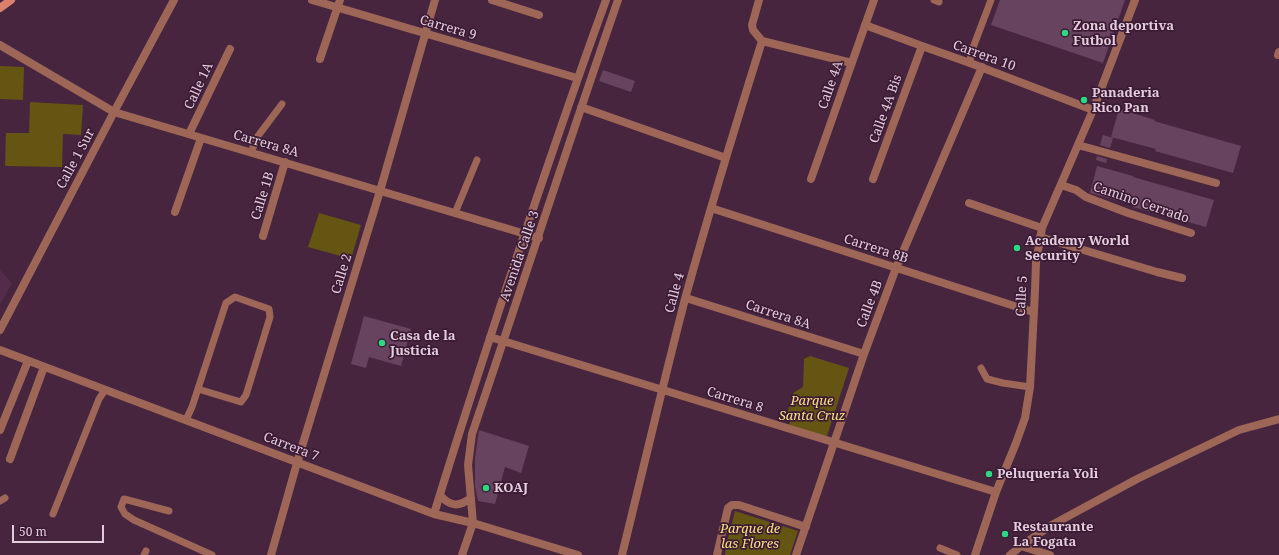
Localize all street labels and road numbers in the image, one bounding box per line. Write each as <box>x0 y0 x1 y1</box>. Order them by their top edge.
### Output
street label: Carrera 9 <box>418 12 478 44</box>
street label: Carrera 10 <box>951 37 1017 75</box>
street label: Calle 4A <box>815 59 847 111</box>
street label: Calle 1A <box>181 60 217 112</box>
street label: Calle 4A Bis <box>866 72 906 146</box>
street label: Calle 1 Sur <box>54 126 98 192</box>
street label: Carrera 8A <box>231 127 301 161</box>
street label: Calle 1B <box>248 170 278 222</box>
street label: Camino Cerrado <box>1091 179 1191 227</box>
street label: Avenida Calle 3 <box>497 209 543 303</box>
street label: Carrera 8B <box>842 231 910 267</box>
street label: Calle 2 <box>329 252 355 296</box>
street label: Calle 4 <box>662 271 688 315</box>
street label: Calle 5 <box>1013 275 1031 317</box>
street label: Calle 4B <box>854 278 886 330</box>
street label: Carrera 8A <box>743 297 813 333</box>
street label: Carrera 8 <box>705 384 765 416</box>
street label: Carrera 7 <box>261 429 321 465</box>

